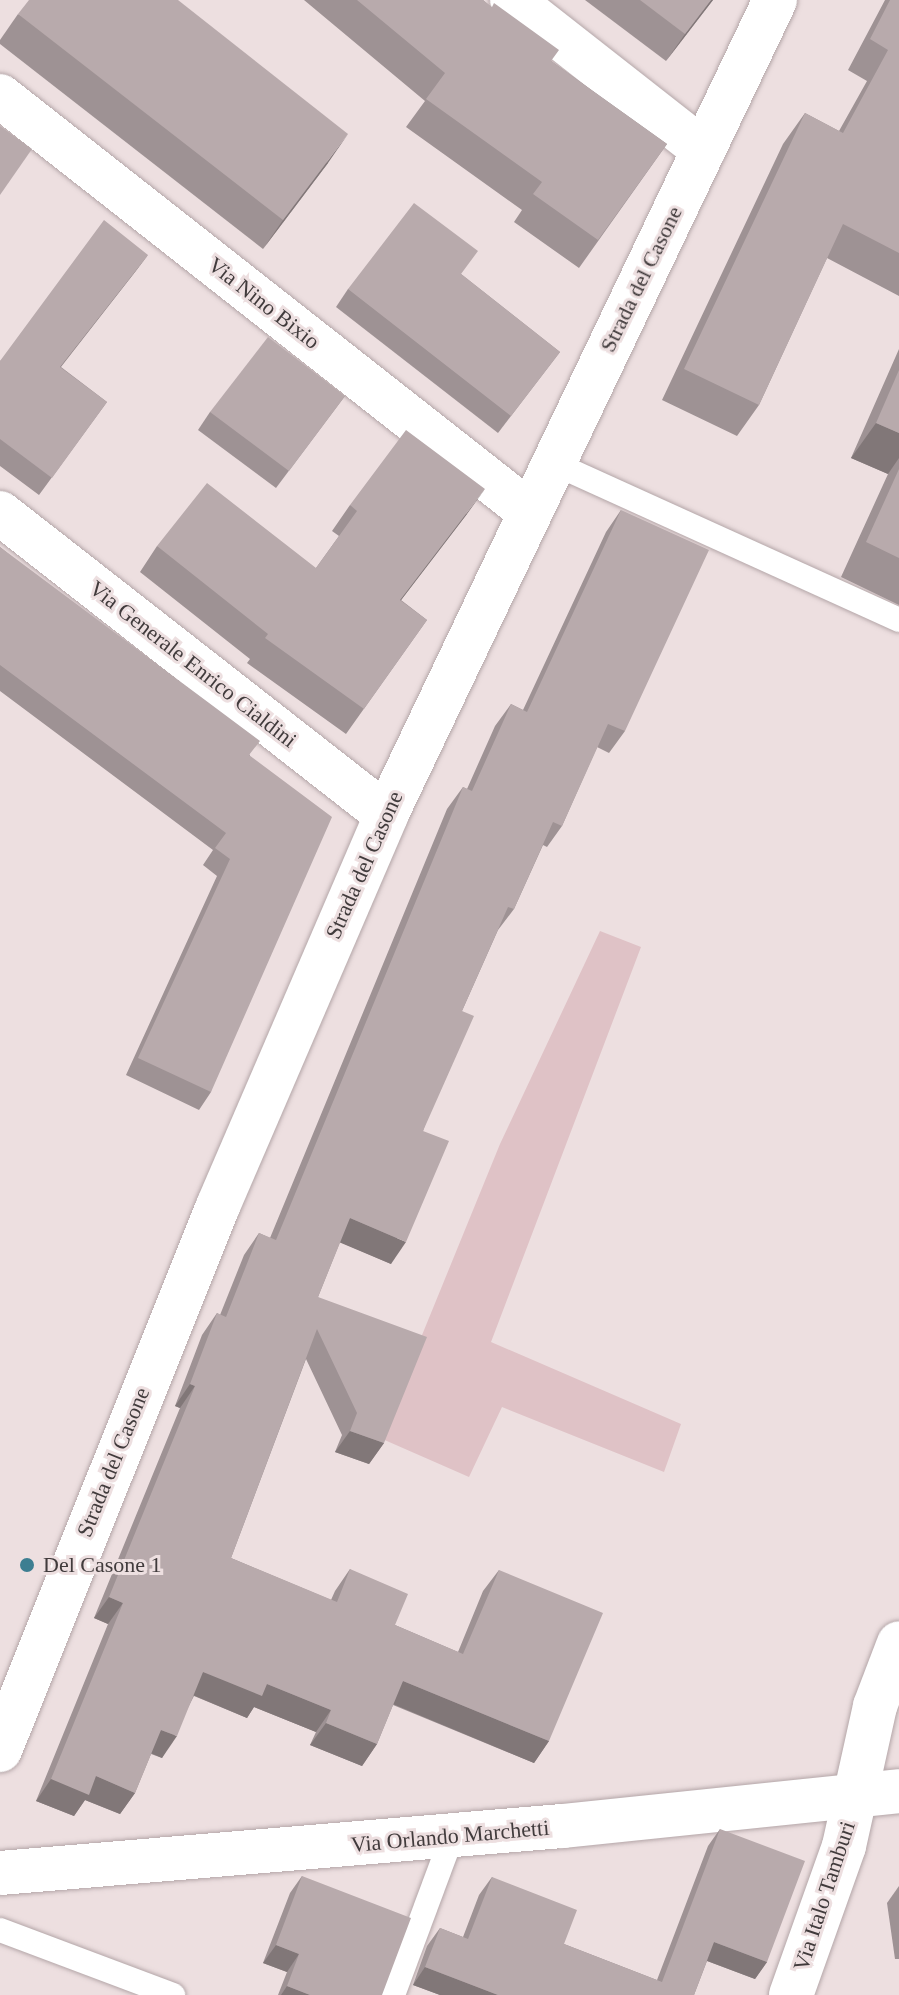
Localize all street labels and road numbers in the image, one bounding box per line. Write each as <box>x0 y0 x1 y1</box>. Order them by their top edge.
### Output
street label: Strada del Casone <box>594 202 688 356</box>
street label: Via Nino Bixio <box>203 251 325 355</box>
street label: Via Generale Enrico Cialdini <box>84 575 302 753</box>
street label: Strada del Casone <box>320 787 408 943</box>
street label: Strada del Casone <box>71 1383 155 1541</box>
street label: Via Orlando Marchetti <box>350 1814 550 1858</box>
street label: Via Italo Tamburi <box>787 1818 861 1974</box>

